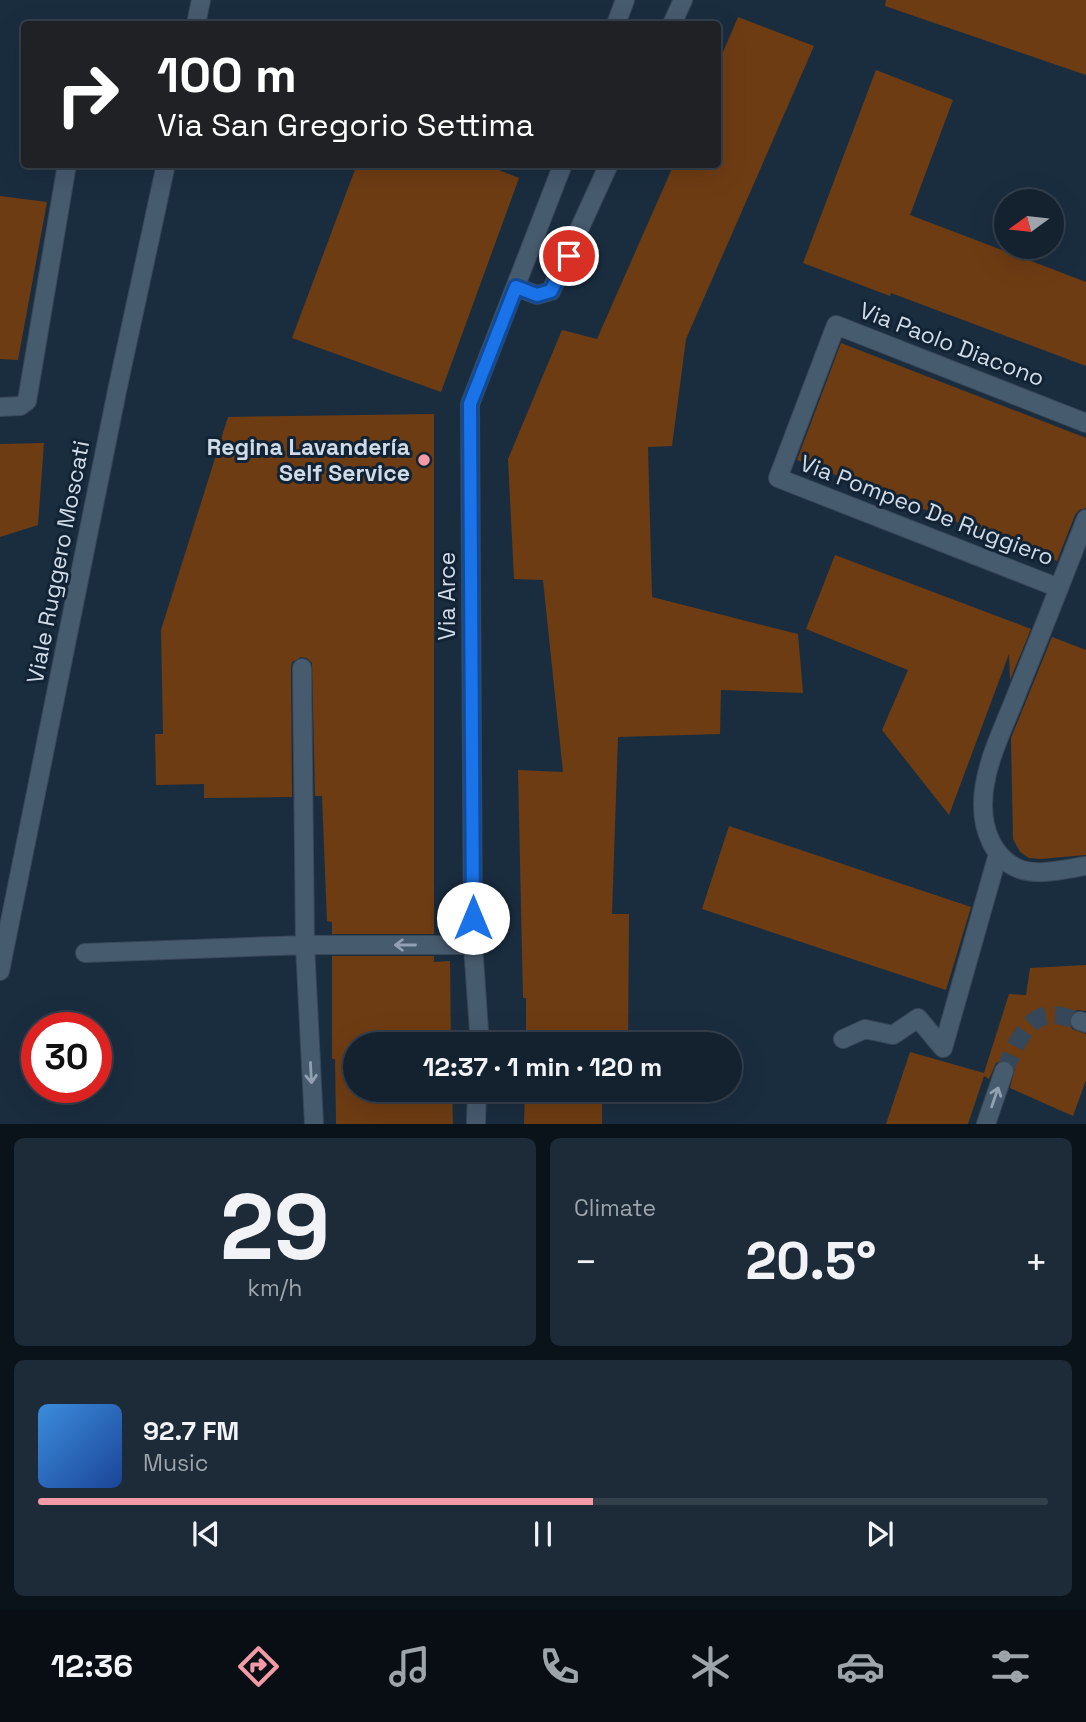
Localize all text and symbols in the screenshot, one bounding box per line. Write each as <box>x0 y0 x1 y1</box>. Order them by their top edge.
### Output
text: 100 m <box>157 44 297 106</box>
icon: right <box>42 49 133 140</box>
text: Via San Gregorio Settima <box>157 105 534 145</box>
north arrow <box>994 189 1064 259</box>
map controls <box>994 189 1064 259</box>
pin <box>539 226 599 286</box>
icon: arrive <box>550 237 588 275</box>
street label: Via Paolo Diacono <box>855 295 1049 393</box>
place label: Regina Lavandería Self Service <box>207 432 410 488</box>
street label: Viale Ruggero Moscati <box>20 438 96 686</box>
street label: Via Pompeo De Ruggiero <box>796 448 1058 572</box>
marker: Regina Lavandería Self Service <box>416 452 432 468</box>
street label: Via Arce <box>432 552 462 640</box>
position arrow <box>436 881 510 955</box>
one-way arrow <box>393 938 416 952</box>
speed limit sign: 30 <box>21 1012 112 1103</box>
text: 12:37 · 1 min · 120 m <box>423 1050 662 1084</box>
one-way arrow <box>305 1061 318 1084</box>
one-way arrow <box>990 1087 1002 1109</box>
text: 29 <box>220 1169 330 1286</box>
text: Climate <box>574 1193 656 1223</box>
text: 20.5° <box>745 1228 877 1294</box>
text: − <box>574 1238 598 1286</box>
text: + <box>1024 1238 1048 1286</box>
text: km/h <box>248 1273 302 1303</box>
text: 92.7 FM <box>143 1414 239 1448</box>
text: Music <box>143 1448 208 1478</box>
icon: previous <box>187 1515 225 1553</box>
icon: pause <box>524 1515 562 1553</box>
icon: next <box>861 1515 899 1553</box>
icon: directions <box>234 1642 283 1691</box>
icon: music <box>385 1642 434 1691</box>
icon: phone <box>535 1642 584 1691</box>
icon: climate <box>686 1642 735 1691</box>
icon: car <box>836 1642 885 1691</box>
icon: filters <box>986 1642 1035 1691</box>
text: 12:36 <box>51 1646 133 1686</box>

